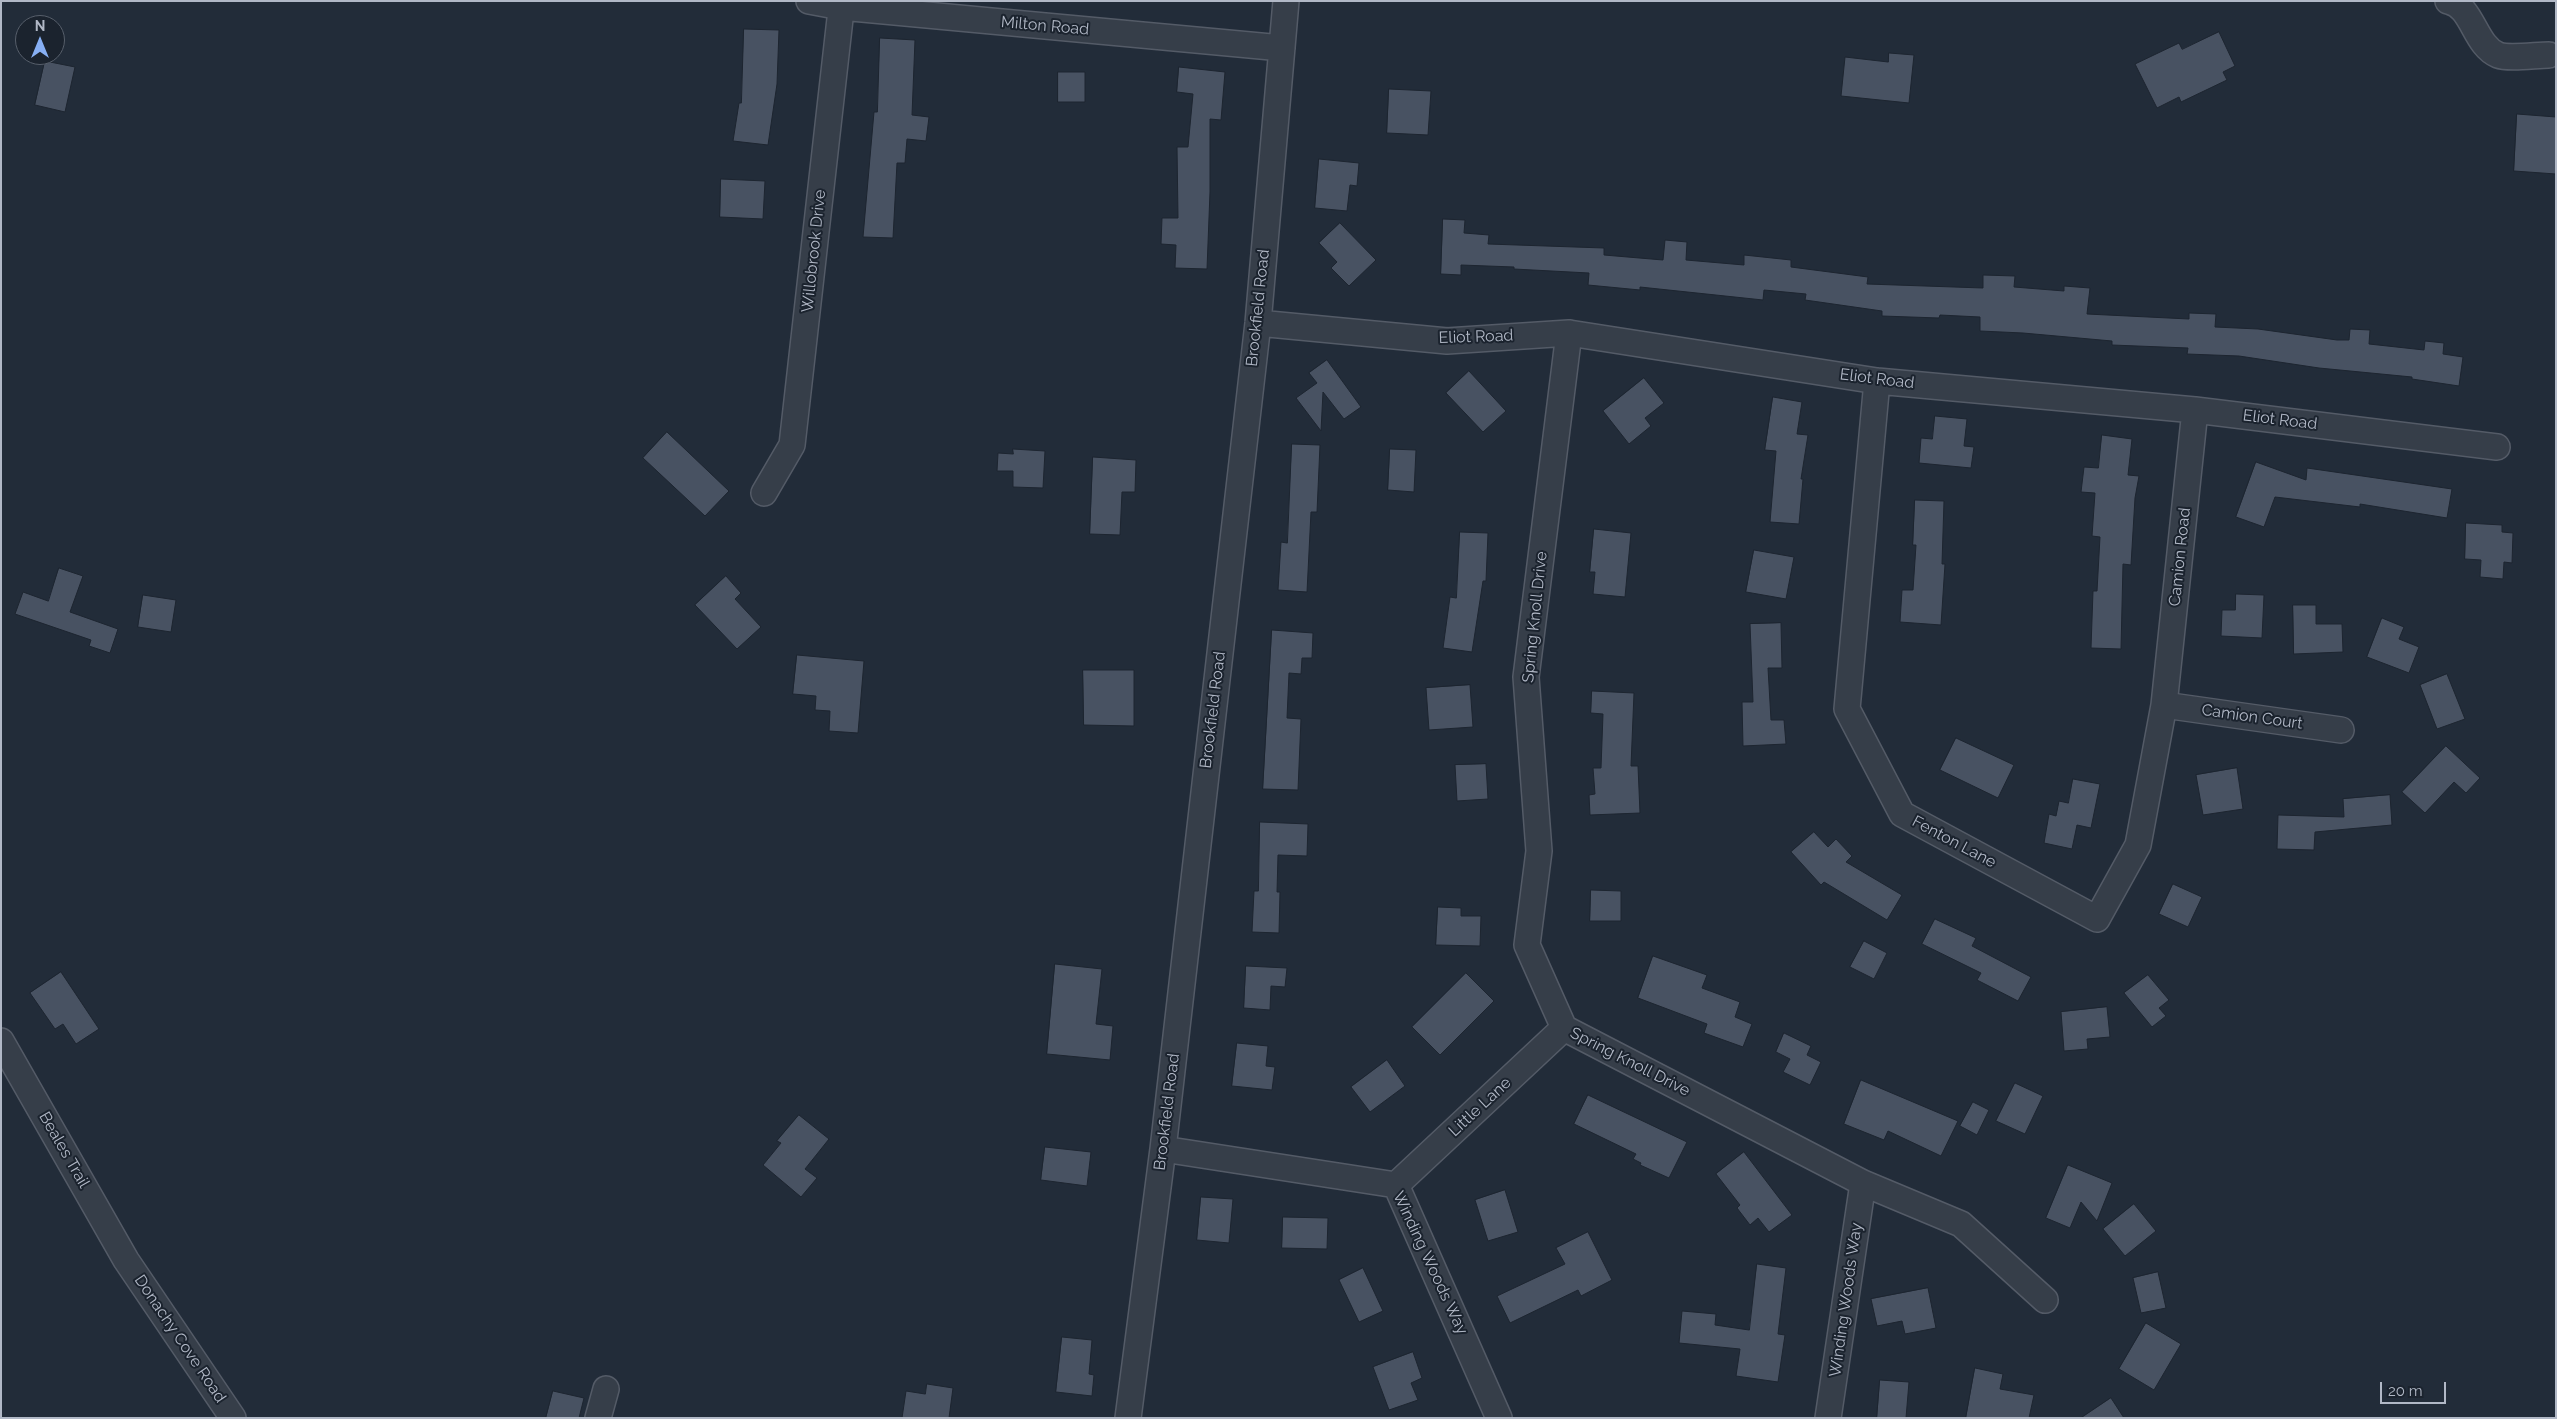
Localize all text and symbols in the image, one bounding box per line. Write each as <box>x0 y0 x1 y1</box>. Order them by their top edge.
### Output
street label: Milton Road <box>1000 13 1090 39</box>
north arrow <box>15 15 65 65</box>
text: N <box>35 18 45 34</box>
street label: Willobrook Drive <box>798 189 830 313</box>
street label: Brookfield Road <box>1242 248 1274 368</box>
street label: Eliot Road <box>1438 326 1514 348</box>
street label: Eliot Road <box>1839 365 1915 393</box>
street label: Eliot Road <box>2242 406 2318 434</box>
street label: Camion Road <box>2165 507 2195 607</box>
street label: Spring Knoll Drive <box>1519 550 1551 684</box>
street label: Brookfield Road <box>1196 650 1230 770</box>
street label: Camion Court <box>2200 700 2304 734</box>
street label: Fenton Lane <box>1909 812 1999 872</box>
street label: Spring Knoll Drive <box>1567 1023 1693 1101</box>
street label: Brookfield Road <box>1150 1052 1184 1172</box>
street label: Little Lane <box>1445 1073 1515 1141</box>
street label: Beales Trail <box>34 1108 94 1192</box>
street label: Winding Woods Way <box>1388 1188 1472 1338</box>
street label: Winding Woods Way <box>1826 1222 1866 1378</box>
street label: Donachy Cove Road <box>130 1271 230 1407</box>
scale bar <box>2382 1372 2448 1404</box>
text: 20 m <box>2388 1382 2423 1400</box>

